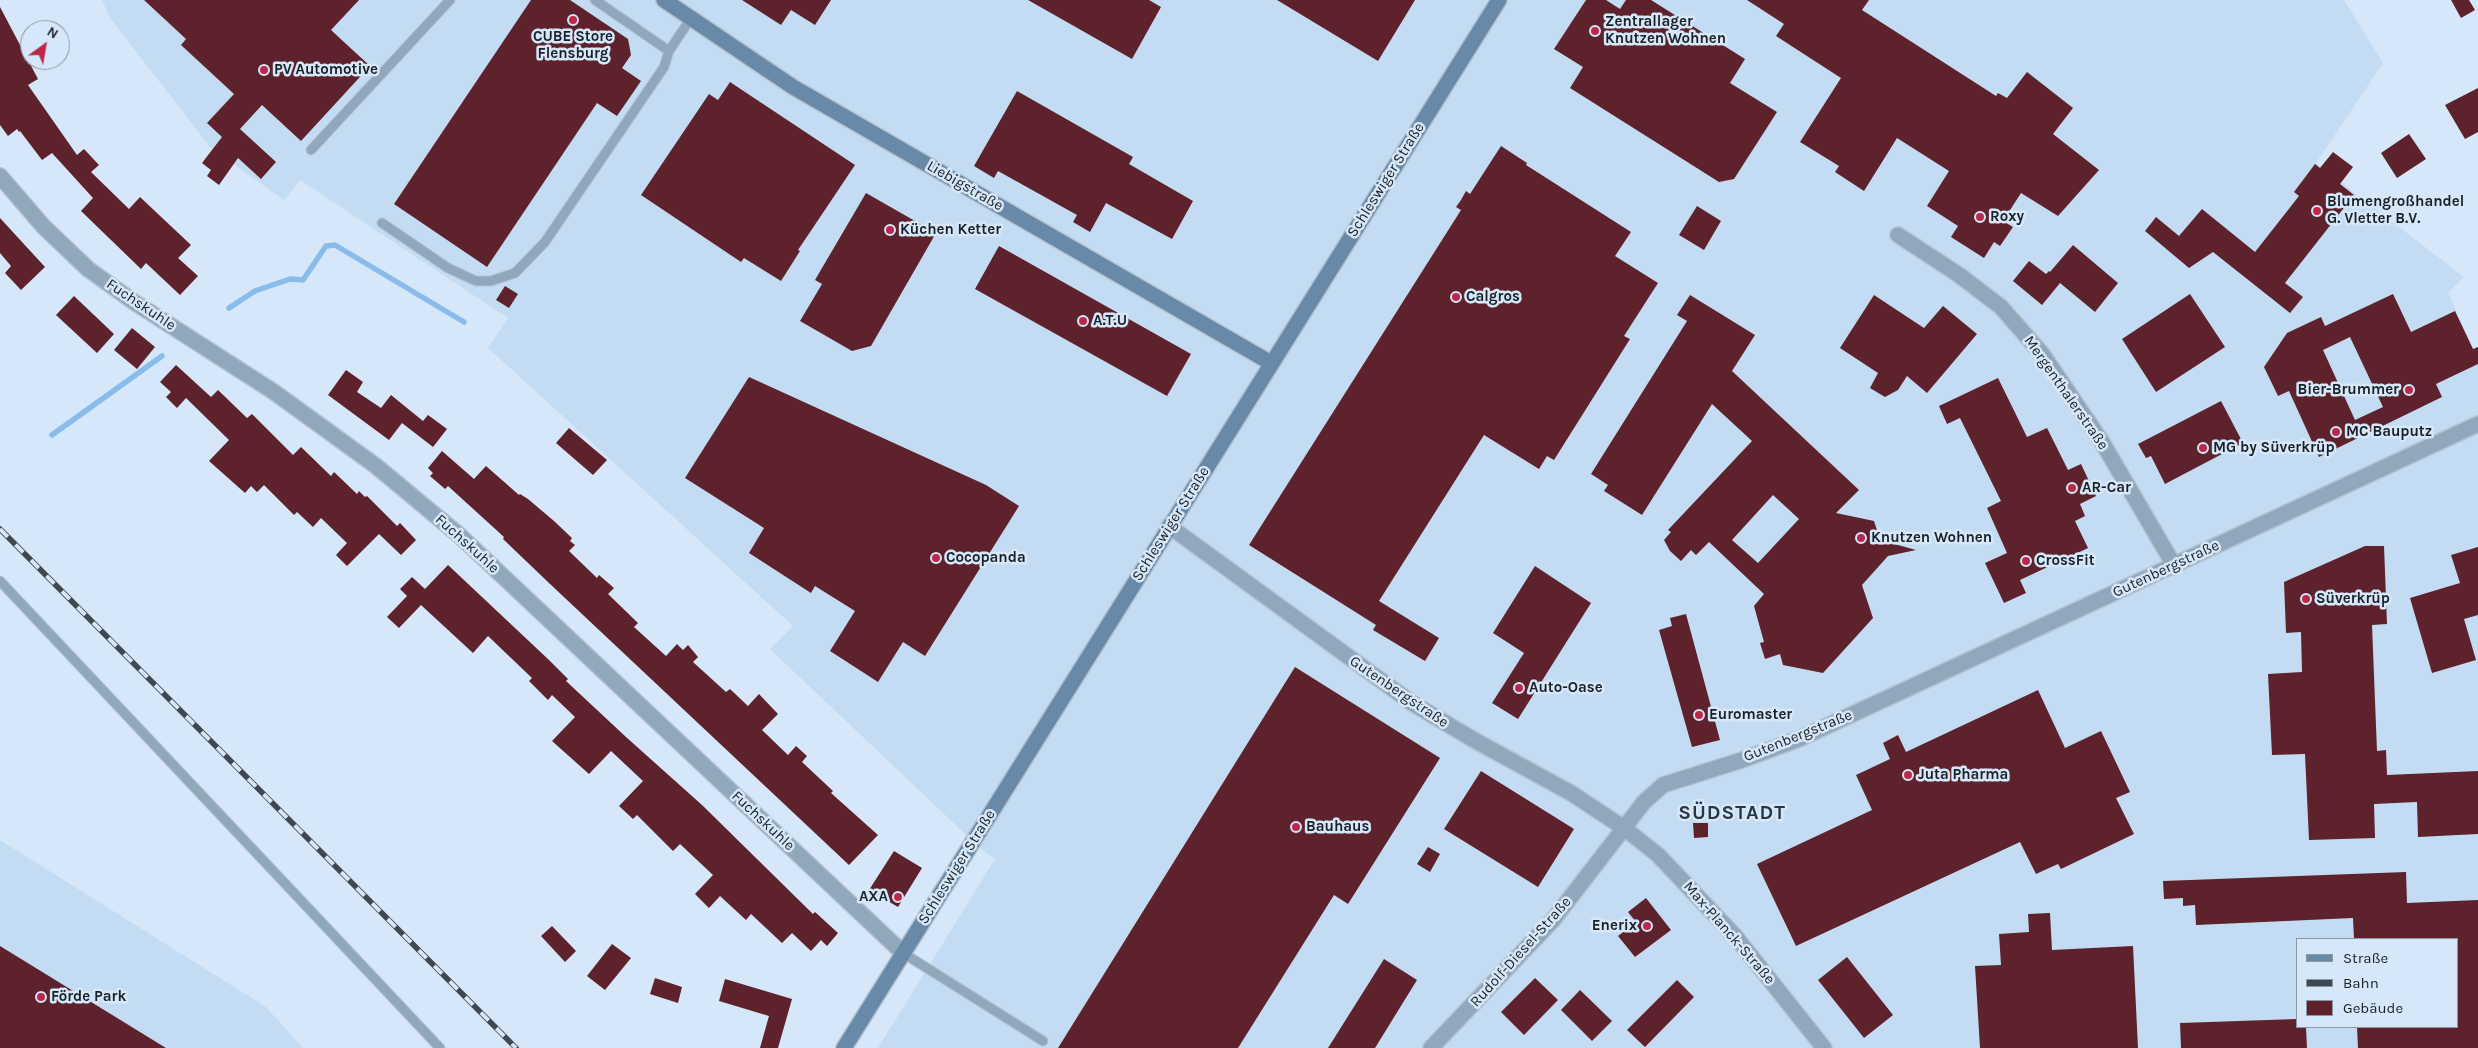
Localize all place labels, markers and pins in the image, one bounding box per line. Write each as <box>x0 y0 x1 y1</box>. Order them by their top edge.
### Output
place label: Zentrallager Knutzen Wohnen <box>1605 13 1726 48</box>
marker: CUBE Store Flensburg <box>567 14 579 26</box>
marker: Zentrallager Knutzen Wohnen <box>1589 25 1601 37</box>
place label: CUBE Store Flensburg <box>533 28 613 63</box>
place label: PV Automotive <box>274 61 378 79</box>
marker: PV Automotive <box>258 64 270 76</box>
place label: Blumengroßhandel G. Vletter B.V. <box>2327 193 2464 228</box>
marker: Blumengroßhandel G. Vletter B.V. <box>2311 205 2323 217</box>
place label: Roxy <box>1990 208 2024 226</box>
marker: Roxy <box>1974 211 1986 223</box>
place label: Küchen Ketter <box>900 221 1001 239</box>
marker: Küchen Ketter <box>884 224 896 236</box>
place label: Calgros <box>1466 288 1520 306</box>
marker: Calgros <box>1450 291 1462 303</box>
place label: A.T.U <box>1093 312 1127 330</box>
marker: A.T.U <box>1077 315 1089 327</box>
place label: Bier-Brummer <box>2298 381 2399 399</box>
marker: Bier-Brummer <box>2403 384 2415 396</box>
place label: MC Bauputz <box>2346 423 2432 441</box>
marker: MC Bauputz <box>2330 426 2342 438</box>
place label: MG by Süverkrüp <box>2213 439 2335 457</box>
marker: MG by Süverkrüp <box>2197 442 2209 454</box>
place label: AR-Car <box>2082 479 2131 497</box>
marker: AR-Car <box>2066 482 2078 494</box>
place label: Knutzen Wohnen <box>1871 529 1992 547</box>
marker: Knutzen Wohnen <box>1855 532 1867 544</box>
place label: Cocopanda <box>946 549 1026 567</box>
marker: Cocopanda <box>930 552 942 564</box>
place label: CrossFit <box>2036 552 2095 570</box>
marker: CrossFit <box>2020 555 2032 567</box>
place label: Süverkrüp <box>2316 590 2390 608</box>
marker: Süverkrüp <box>2300 593 2312 605</box>
place label: Auto-Oase <box>1529 679 1603 697</box>
marker: Auto-Oase <box>1513 682 1525 694</box>
place label: Euromaster <box>1709 706 1792 724</box>
marker: Euromaster <box>1693 709 1705 721</box>
place label: Juta Pharma <box>1918 766 2008 784</box>
marker: Juta Pharma <box>1902 769 1914 781</box>
place label: Bauhaus <box>1306 818 1369 836</box>
marker: Bauhaus <box>1290 821 1302 833</box>
place label: AXA <box>859 888 888 906</box>
marker: AXA <box>892 891 904 903</box>
place label: Enerix <box>1592 917 1637 935</box>
marker: Enerix <box>1641 920 1653 932</box>
place label: Förde Park <box>51 988 126 1006</box>
marker: Förde Park <box>35 991 47 1003</box>

